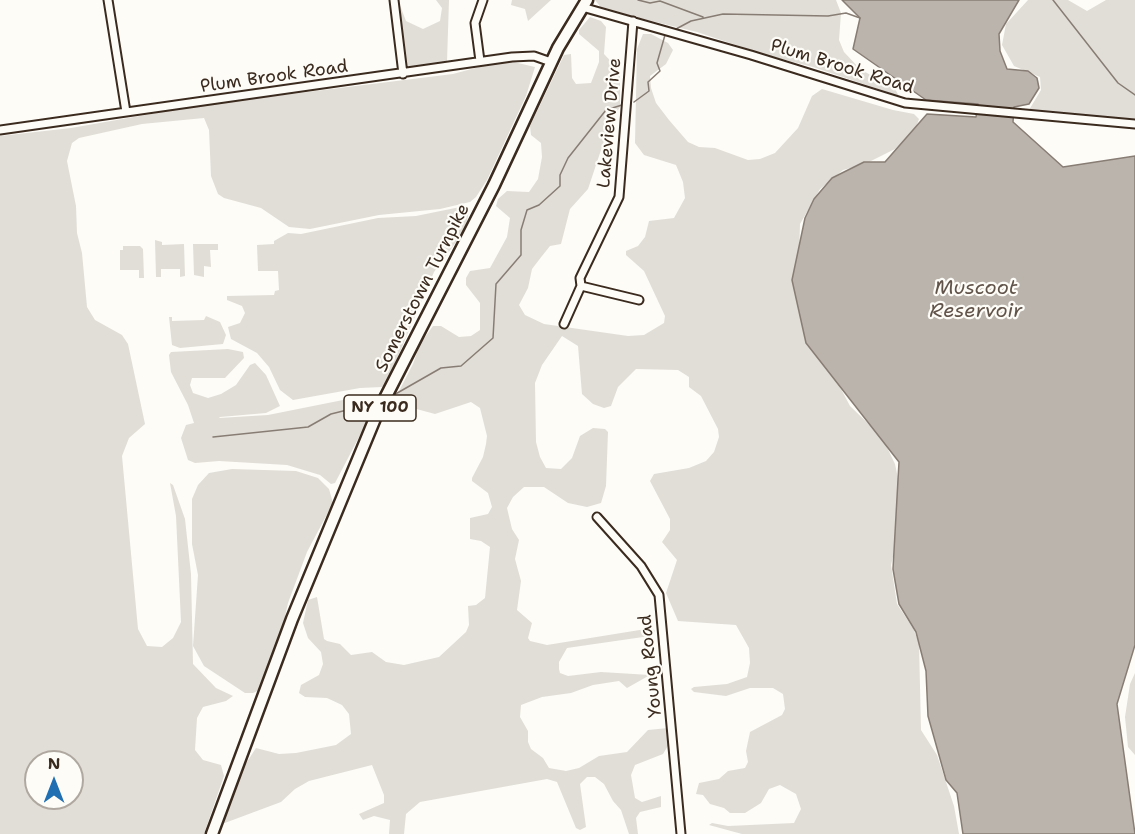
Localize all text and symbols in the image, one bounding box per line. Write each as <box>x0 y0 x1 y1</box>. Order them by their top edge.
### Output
street label: Plum Brook Road <box>768 35 916 99</box>
street label: Plum Brook Road <box>199 56 349 98</box>
street label: Lakeview Drive <box>594 57 626 189</box>
street label: Somerstown Turnpike <box>371 200 475 376</box>
water label: Muscoot Reservoir <box>930 277 1022 324</box>
road number: NY 100 <box>344 395 416 421</box>
street label: Young Road <box>635 613 667 719</box>
north arrow <box>24 750 84 810</box>
text: N <box>48 753 60 774</box>

